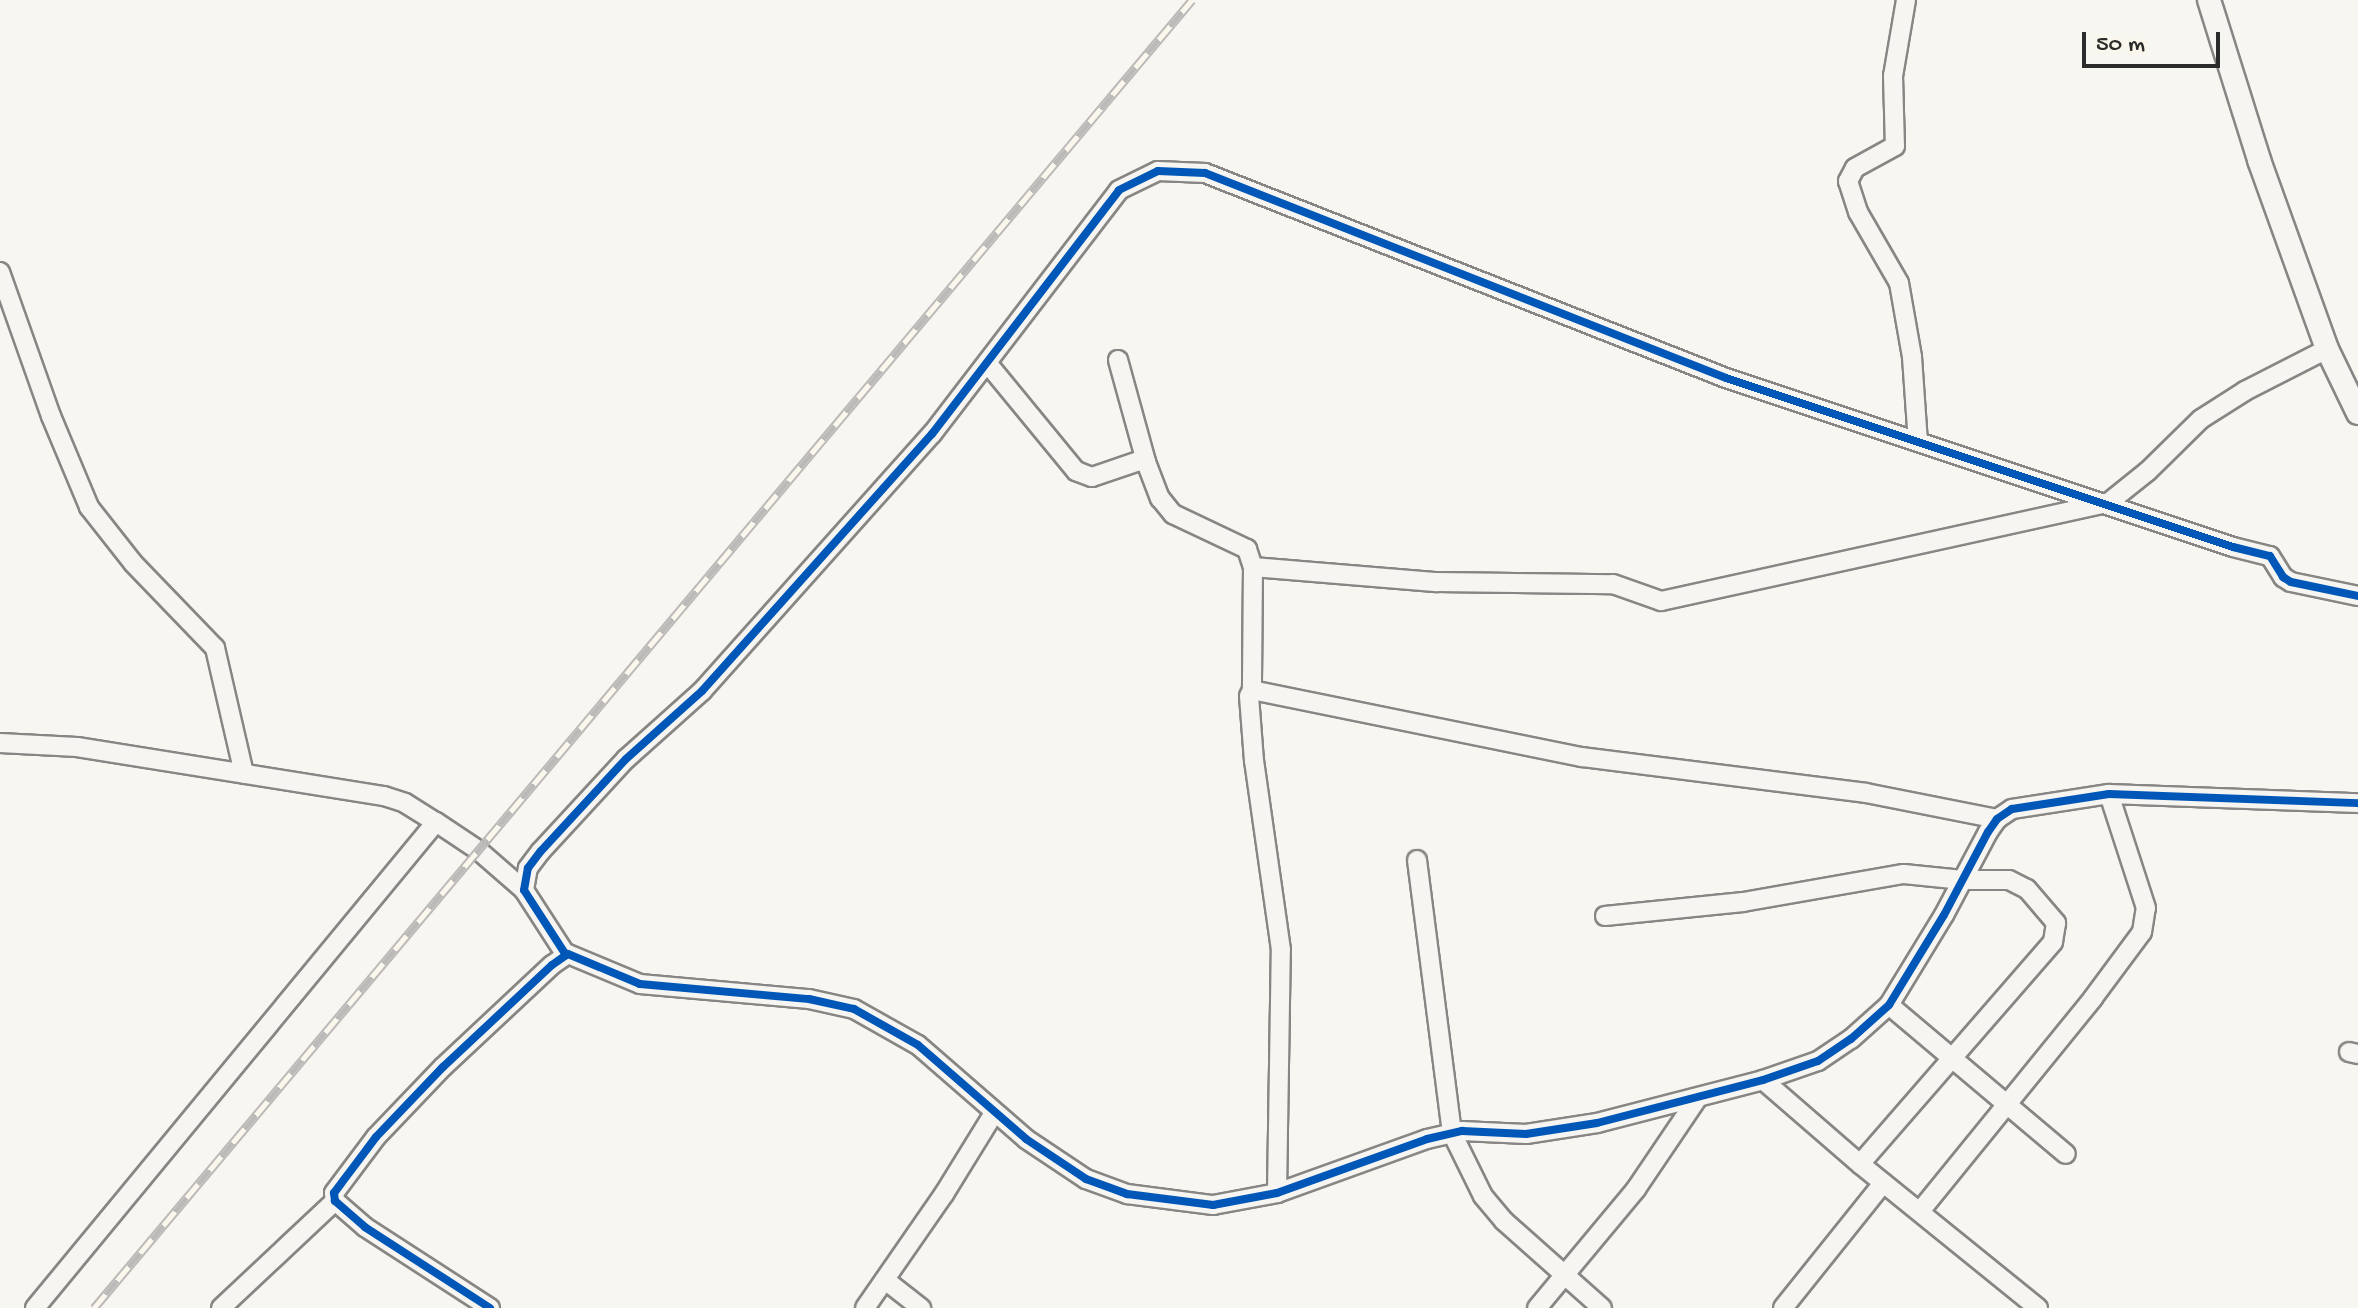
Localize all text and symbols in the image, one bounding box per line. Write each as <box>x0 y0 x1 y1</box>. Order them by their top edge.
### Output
scale bar <box>2086 16 2224 66</box>
text: 50 m <box>2096 31 2145 60</box>

